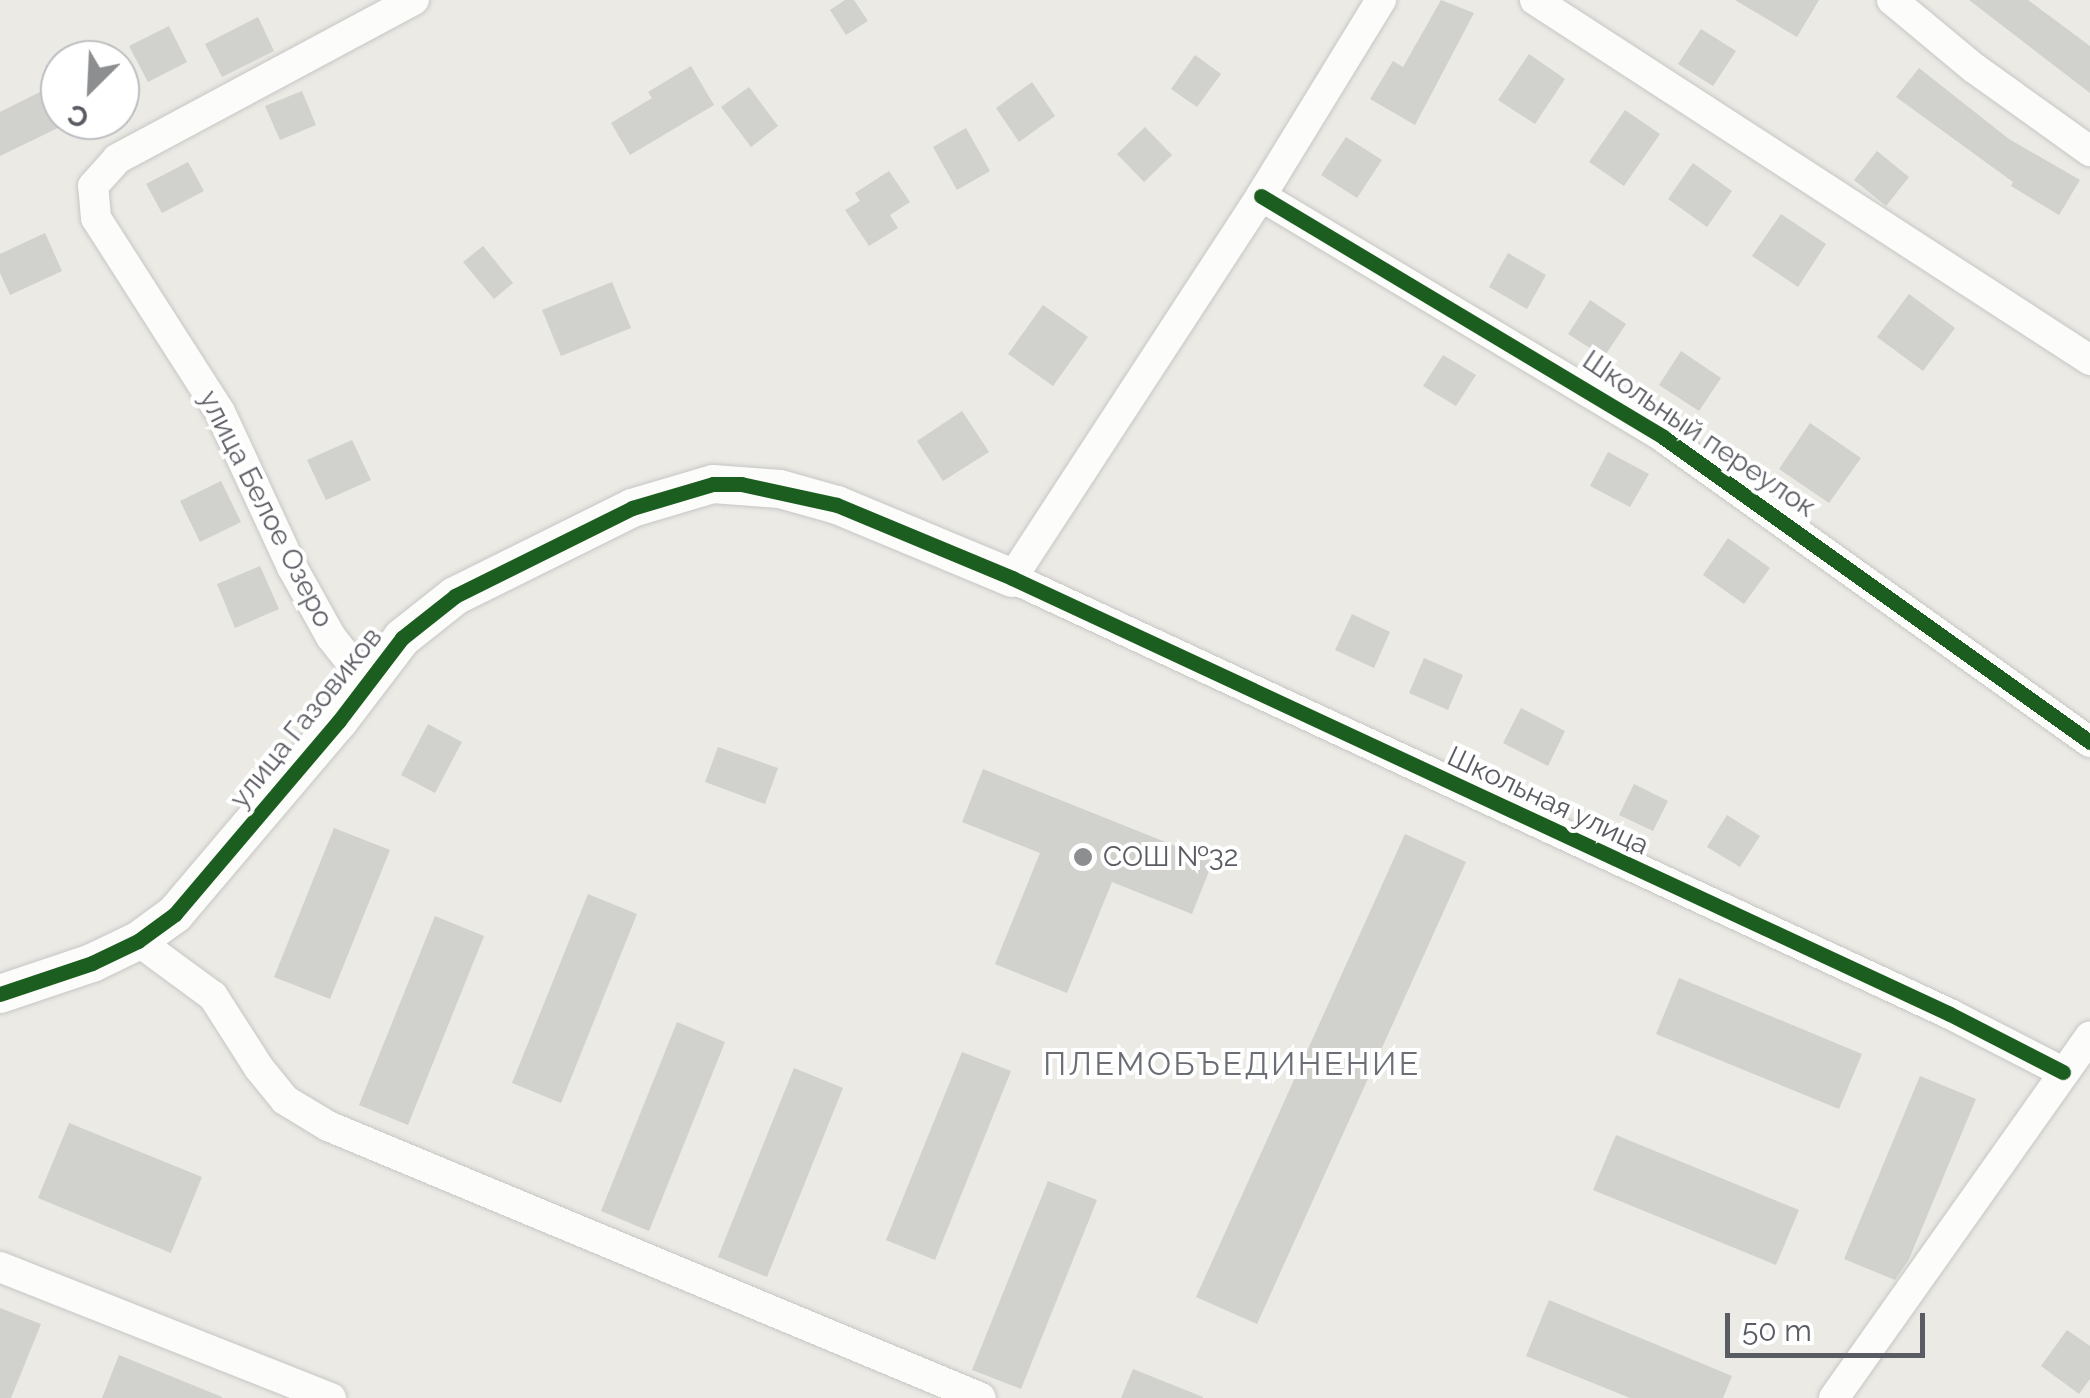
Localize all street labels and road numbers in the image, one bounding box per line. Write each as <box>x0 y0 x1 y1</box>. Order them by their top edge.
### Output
street label: Школьный переулок <box>1576 344 1822 524</box>
street label: улица Белое Озеро <box>192 385 340 633</box>
street label: улица Газовиков <box>223 621 389 815</box>
street label: Школьная улица <box>1442 739 1654 863</box>

